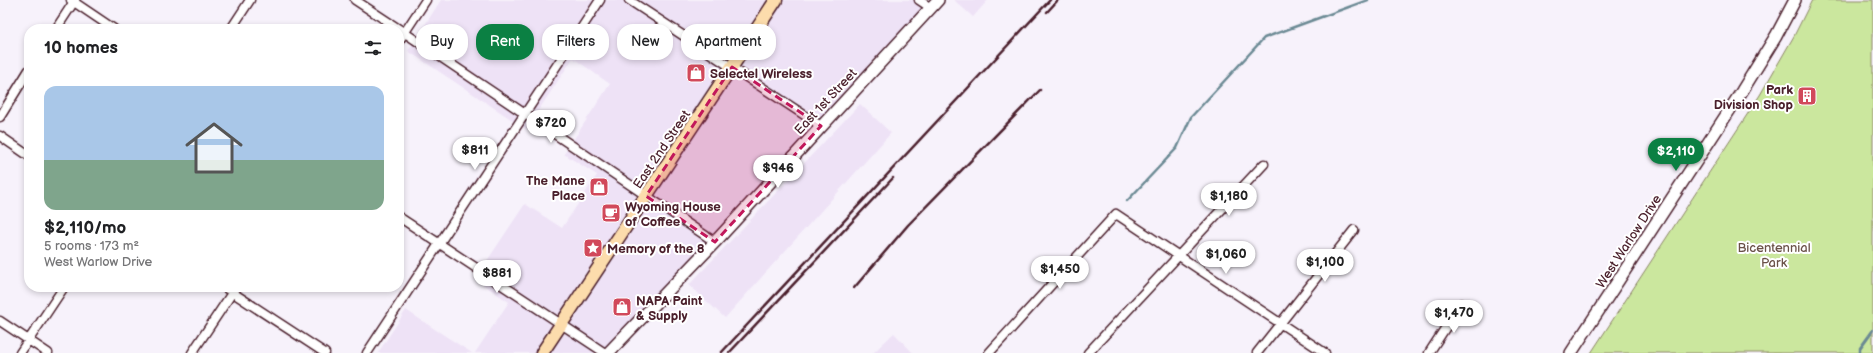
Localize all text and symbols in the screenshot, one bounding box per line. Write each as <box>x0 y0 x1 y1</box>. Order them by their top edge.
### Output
chip: Buy <box>416 24 468 60</box>
chip: Rent <box>476 24 534 60</box>
chip: Filters <box>542 24 609 60</box>
chip: New <box>617 24 673 60</box>
chip: Apartment <box>681 24 776 60</box>
icon: filters <box>362 37 384 59</box>
text: 10 homes <box>44 38 118 58</box>
shop icon: Selectel Wireless <box>685 62 707 84</box>
street label: East 1st Street <box>791 65 860 138</box>
place label: Selectel Wireless <box>710 66 812 82</box>
place label: Park Division Shop <box>1714 82 1794 113</box>
building icon: Park Division Shop <box>1796 85 1818 107</box>
street label: East 2nd Street <box>630 107 694 192</box>
pin: $720 <box>527 110 575 144</box>
icon: home <box>178 112 250 184</box>
text: $720 <box>535 115 567 131</box>
pin: $811 <box>451 137 499 171</box>
pin: $2,110 <box>1643 138 1709 172</box>
text: $811 <box>461 142 489 158</box>
text: $2,110 <box>1657 143 1695 159</box>
pin: $946 <box>754 155 802 189</box>
text: $946 <box>762 160 794 176</box>
place label: The Mane Place <box>526 173 586 204</box>
shop icon: The Mane Place <box>588 176 610 198</box>
pin: $1,180 <box>1196 183 1262 217</box>
text: $1,180 <box>1210 188 1248 204</box>
street label: West Warlow Drive <box>1593 192 1665 291</box>
place label: Wyoming House of Coffee <box>625 199 721 230</box>
cafe icon: Wyoming House of Coffee <box>600 202 622 224</box>
text: $2,110/mo <box>44 218 126 238</box>
place icon: Memory of the 8 <box>582 237 604 259</box>
text: 5 rooms · 173 m² <box>44 238 139 254</box>
park label: Bicentennial Park <box>1737 240 1811 271</box>
place label: Memory of the 8 <box>607 241 705 257</box>
pin: $1,060 <box>1193 241 1259 275</box>
text: $1,060 <box>1205 246 1247 262</box>
pin: $1,100 <box>1292 249 1358 283</box>
text: West Warlow Drive <box>44 254 152 270</box>
text: $1,100 <box>1306 254 1344 270</box>
pin: $1,450 <box>1027 256 1093 290</box>
pin: $881 <box>473 260 521 294</box>
text: $1,450 <box>1040 261 1080 277</box>
text: $881 <box>482 265 512 281</box>
place label: NAPA Paint & Supply <box>636 293 703 324</box>
shop icon: NAPA Paint & Supply <box>611 296 633 318</box>
pin: $1,470 <box>1421 300 1487 334</box>
text: $1,470 <box>1434 305 1474 321</box>

